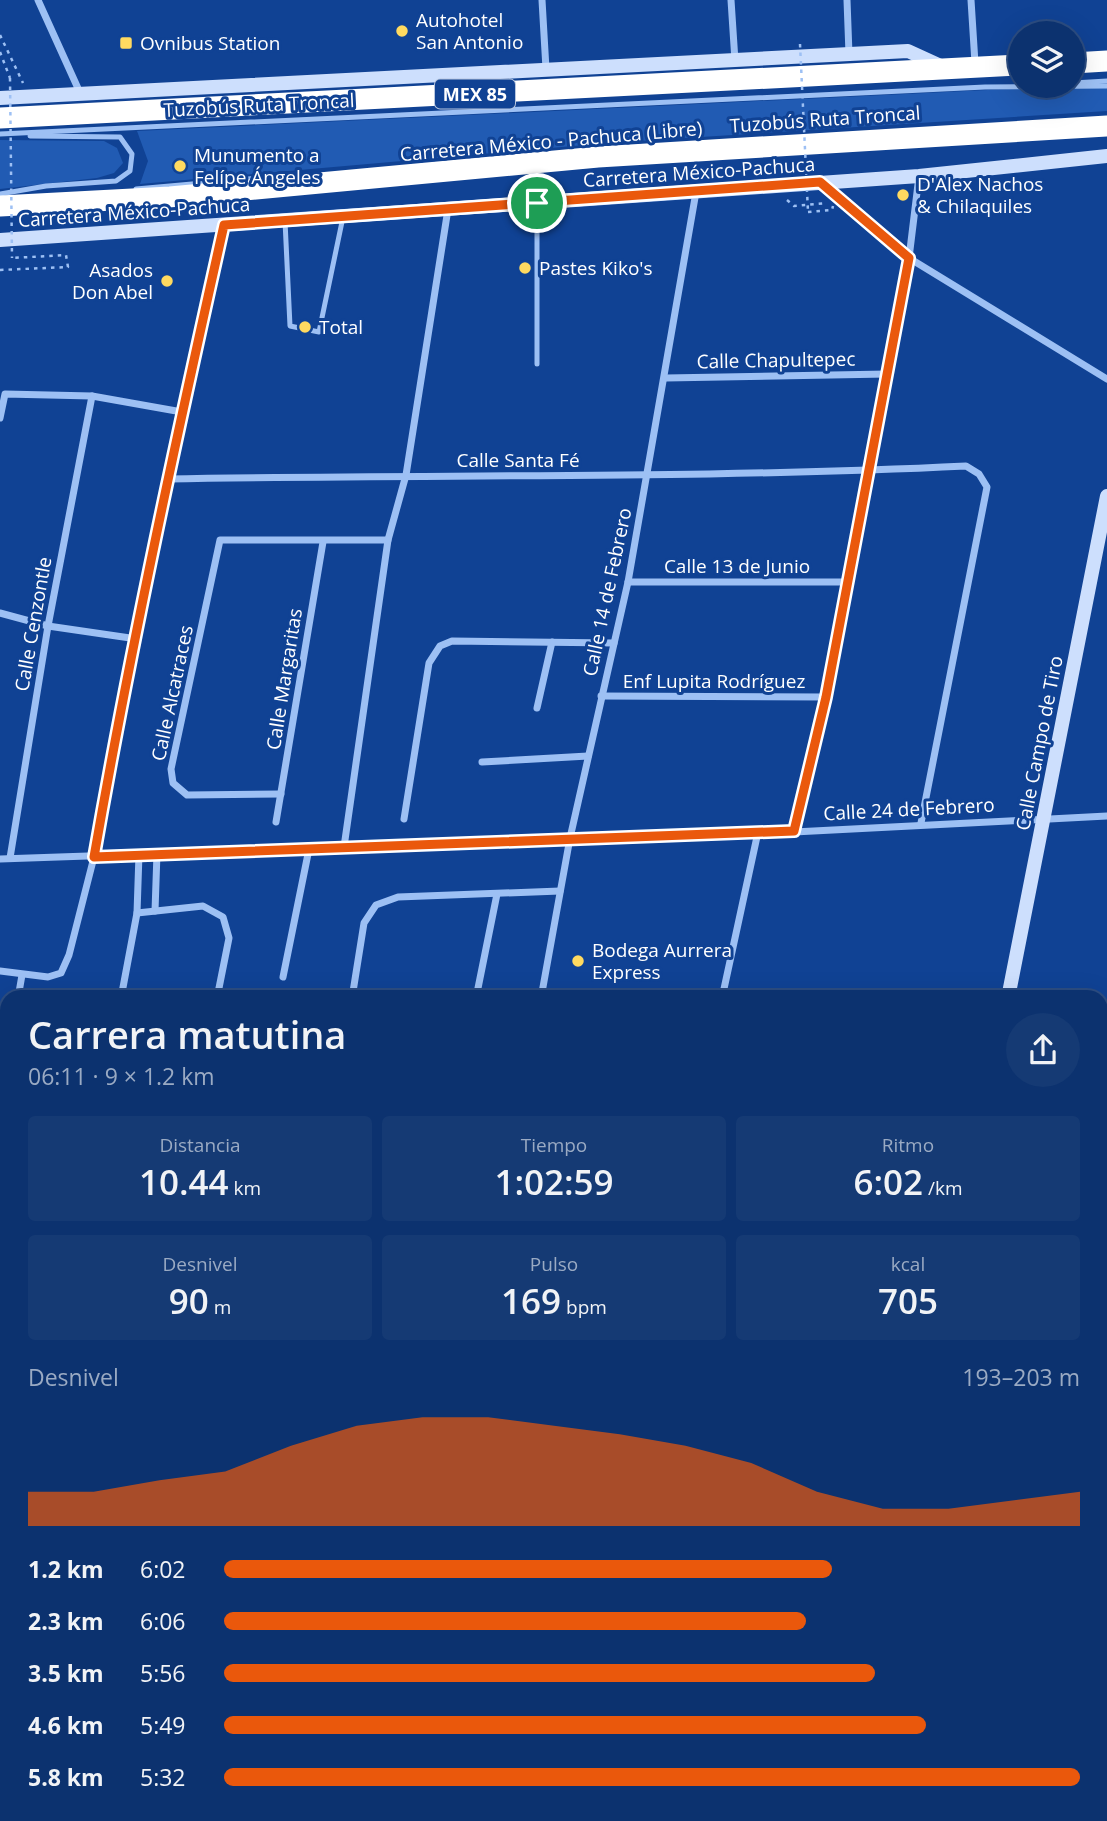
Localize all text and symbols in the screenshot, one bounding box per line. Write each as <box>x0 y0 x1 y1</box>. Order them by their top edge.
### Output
place label: Autohotel San Antonio <box>416 7 523 55</box>
map controls <box>1008 21 1085 98</box>
button: layers <box>1008 21 1085 98</box>
marker: Autohotel San Antonio <box>394 23 410 39</box>
place label: Ovnibus Station <box>140 30 280 56</box>
marker: Ovnibus Station <box>118 35 134 51</box>
road number: MEX 85 <box>435 80 515 108</box>
street label: Tuzobús Ruta Troncal <box>163 87 355 123</box>
street label: Tuzobús Ruta Troncal <box>729 99 921 139</box>
street label: Carretera México - Pachuca (Libre) <box>399 115 703 167</box>
place label: Munumento a Felípe Ángeles <box>194 142 320 190</box>
street label: Carretera México-Pachuca <box>582 151 816 193</box>
marker: Munumento a Felípe Ángeles <box>172 158 188 174</box>
place label: D'Alex Nachos & Chilaquiles <box>917 171 1043 219</box>
pin <box>507 173 567 233</box>
icon: arrive <box>518 184 556 222</box>
marker: D'Alex Nachos & Chilaquiles <box>895 187 911 203</box>
street label: Carretera México-Pachuca <box>17 191 251 233</box>
place label: Pastes Kiko's <box>539 255 653 281</box>
place label: Asados Don Abel <box>72 257 153 305</box>
marker: Pastes Kiko's <box>517 260 533 276</box>
marker: Asados Don Abel <box>159 273 175 289</box>
place label: Total <box>319 314 363 340</box>
marker: Total <box>297 319 313 335</box>
street label: Calle Chapultepec <box>696 346 856 374</box>
street label: Calle Santa Fé <box>456 447 580 473</box>
street label: Calle 14 de Febrero <box>576 505 638 679</box>
street label: Calle 13 de Junio <box>664 553 810 579</box>
street label: Calle Cenzontle <box>8 555 58 693</box>
street label: Calle Margaritas <box>260 606 308 752</box>
street label: Calle Alcatraces <box>145 623 199 763</box>
street label: Calle Campo de Tiro <box>1009 653 1069 833</box>
street label: Enf Lupita Rodríguez <box>623 668 805 694</box>
street label: Calle 24 de Febrero <box>823 792 995 826</box>
place label: Bodega Aurrera Express <box>592 937 732 985</box>
marker: Bodega Aurrera Express <box>570 953 586 969</box>
text: Carrera matutina <box>28 1008 346 1060</box>
button: share <box>1006 1013 1080 1087</box>
text: 06:11 · 9 × 1.2 km <box>28 1060 215 1092</box>
text: Distancia <box>159 1132 241 1158</box>
text: Tiempo <box>521 1132 587 1158</box>
text: Ritmo <box>882 1132 934 1158</box>
text: 10.44 <box>139 1158 229 1205</box>
text: 1:02:59 <box>494 1158 614 1205</box>
text: 6:02 <box>853 1158 923 1205</box>
text: km <box>229 1175 261 1201</box>
text: /km <box>923 1175 963 1201</box>
text: Desnivel <box>163 1251 237 1277</box>
text: Pulso <box>530 1251 578 1277</box>
text: kcal <box>891 1251 925 1277</box>
text: 90 <box>169 1277 209 1324</box>
text: 169 <box>501 1277 561 1324</box>
text: 705 <box>878 1277 938 1324</box>
text: m <box>209 1294 231 1320</box>
text: bpm <box>561 1294 607 1320</box>
text: Desnivel <box>28 1361 119 1393</box>
text: 193–203 m <box>962 1361 1080 1393</box>
text: 1.2 km <box>28 1553 104 1585</box>
text: 6:02 <box>140 1553 186 1585</box>
text: 2.3 km <box>28 1605 104 1637</box>
text: 6:06 <box>140 1605 186 1637</box>
text: 3.5 km <box>28 1657 104 1689</box>
text: 5:56 <box>140 1657 186 1689</box>
text: 4.6 km <box>28 1709 104 1741</box>
text: 5:49 <box>140 1709 186 1741</box>
text: 5.8 km <box>28 1761 104 1793</box>
text: 5:32 <box>140 1761 186 1793</box>

